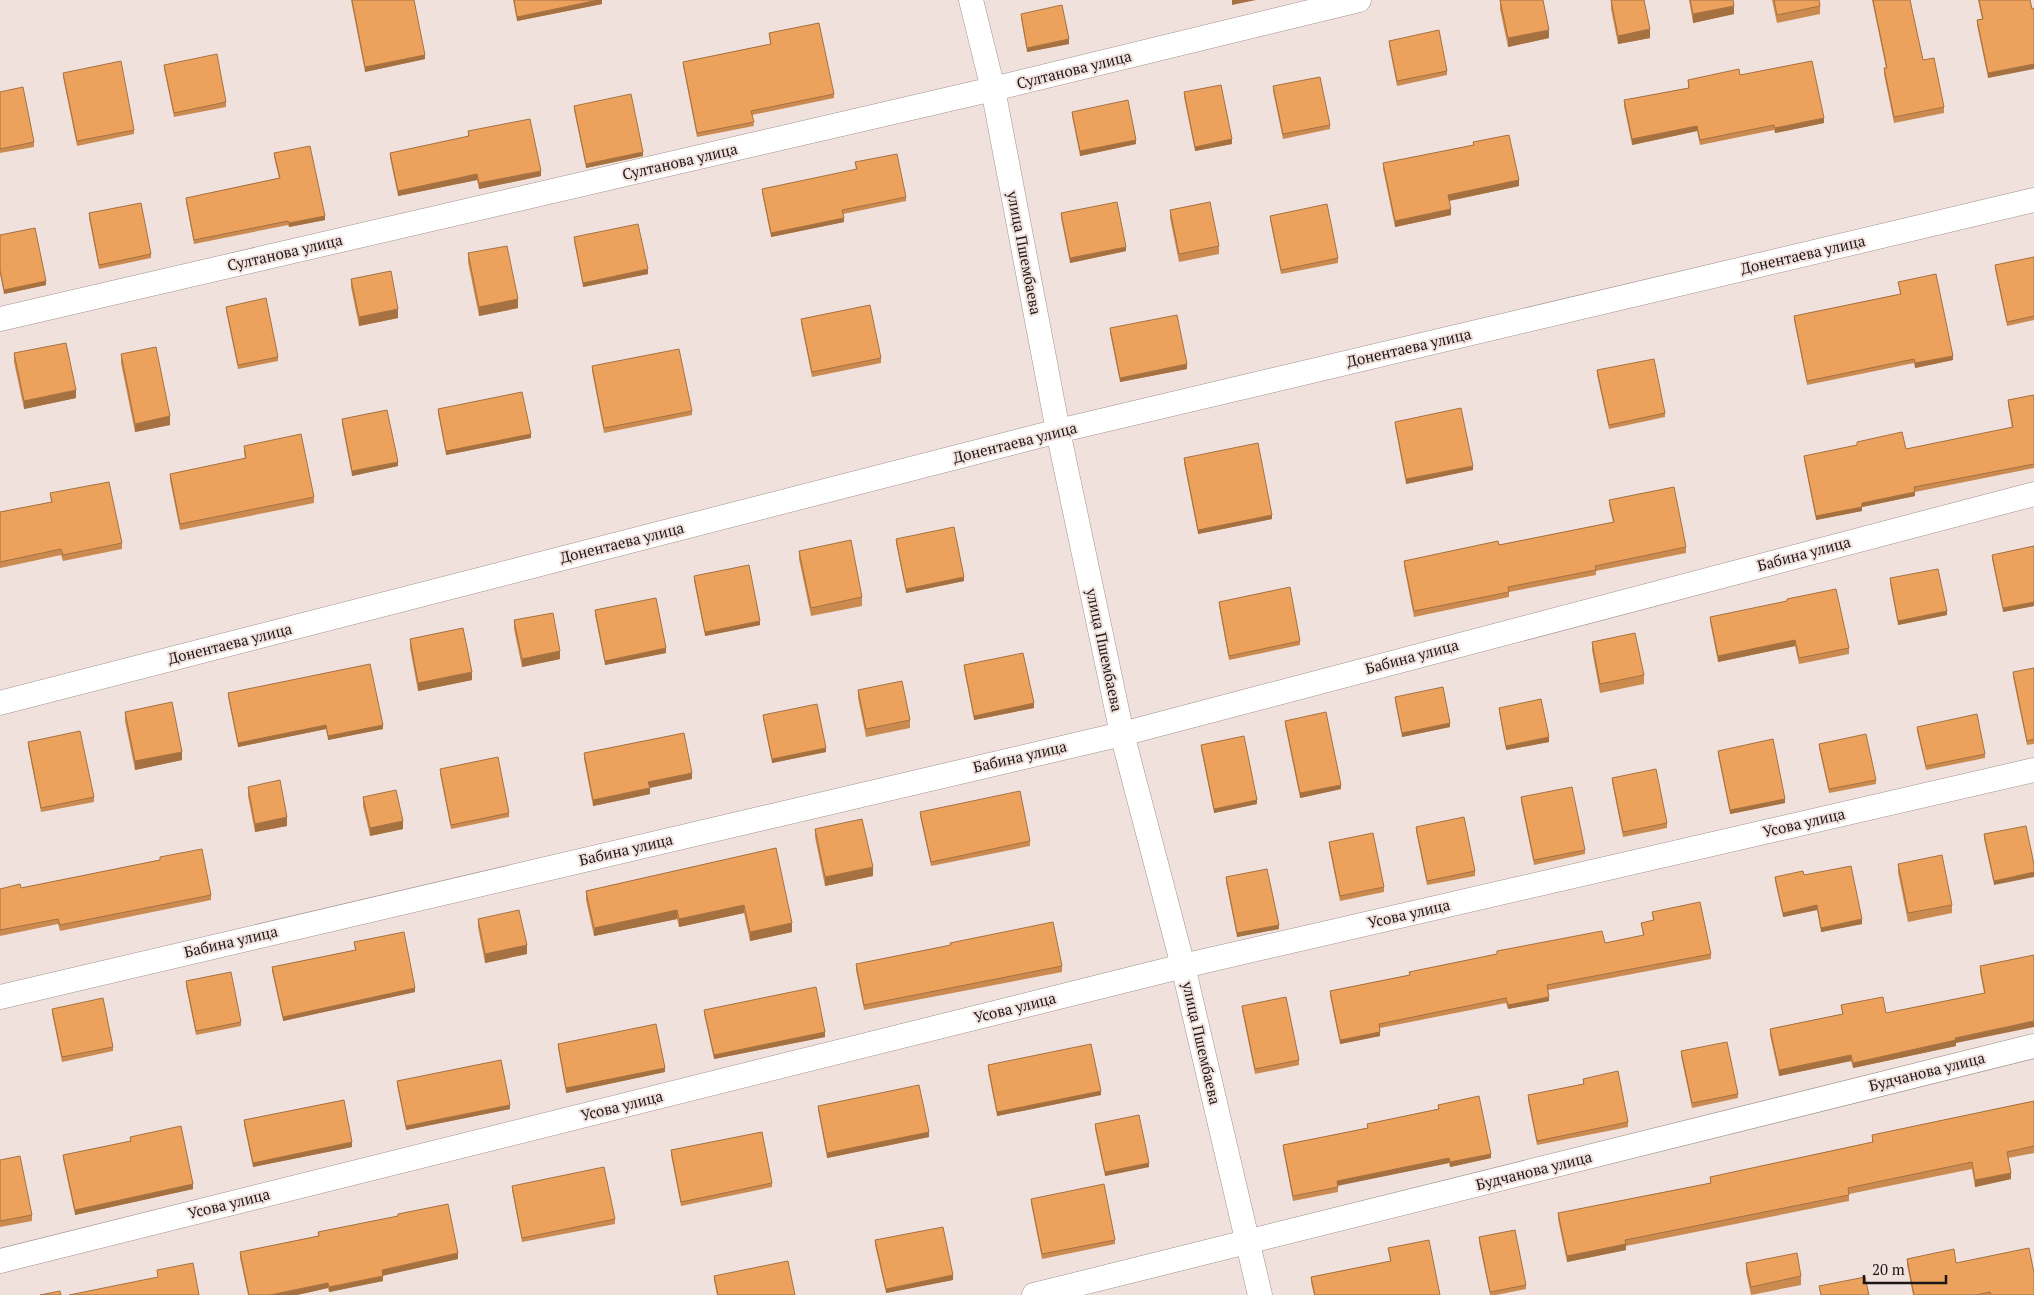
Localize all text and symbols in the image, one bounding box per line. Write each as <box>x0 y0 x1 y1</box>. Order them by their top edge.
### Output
street label: Султанова улица <box>1014 45 1134 93</box>
street label: Султанова улица <box>620 138 740 184</box>
street label: улица Пшембаева <box>1003 188 1047 317</box>
street label: Султанова улица <box>225 229 345 275</box>
street label: Донентаева улица <box>1739 230 1867 278</box>
street label: Донентаева улица <box>1345 323 1473 371</box>
street label: Донентаева улица <box>951 417 1079 467</box>
street label: Донентаева улица <box>558 517 686 567</box>
street label: Бабина улица <box>1755 531 1853 575</box>
street label: улица Пшембаева <box>1082 585 1128 714</box>
street label: Донентаева улица <box>166 618 294 668</box>
street label: Бабина улица <box>1363 634 1461 678</box>
street label: Бабина улица <box>971 735 1069 777</box>
street label: Усова улица <box>1761 803 1847 841</box>
street label: Бабина улица <box>577 828 675 870</box>
street label: Усова улица <box>1366 894 1452 932</box>
street label: Бабина улица <box>182 920 280 962</box>
street label: улица Пшембаева <box>1178 978 1226 1107</box>
street label: Усова улица <box>972 987 1058 1027</box>
street label: Будчанова улица <box>1867 1047 1987 1095</box>
street label: Усова улица <box>579 1085 665 1125</box>
street label: Будчанова улица <box>1474 1146 1594 1194</box>
street label: Усова улица <box>186 1183 272 1223</box>
scale bar <box>1864 1252 1946 1284</box>
text: 20 m <box>1872 1259 1905 1279</box>

